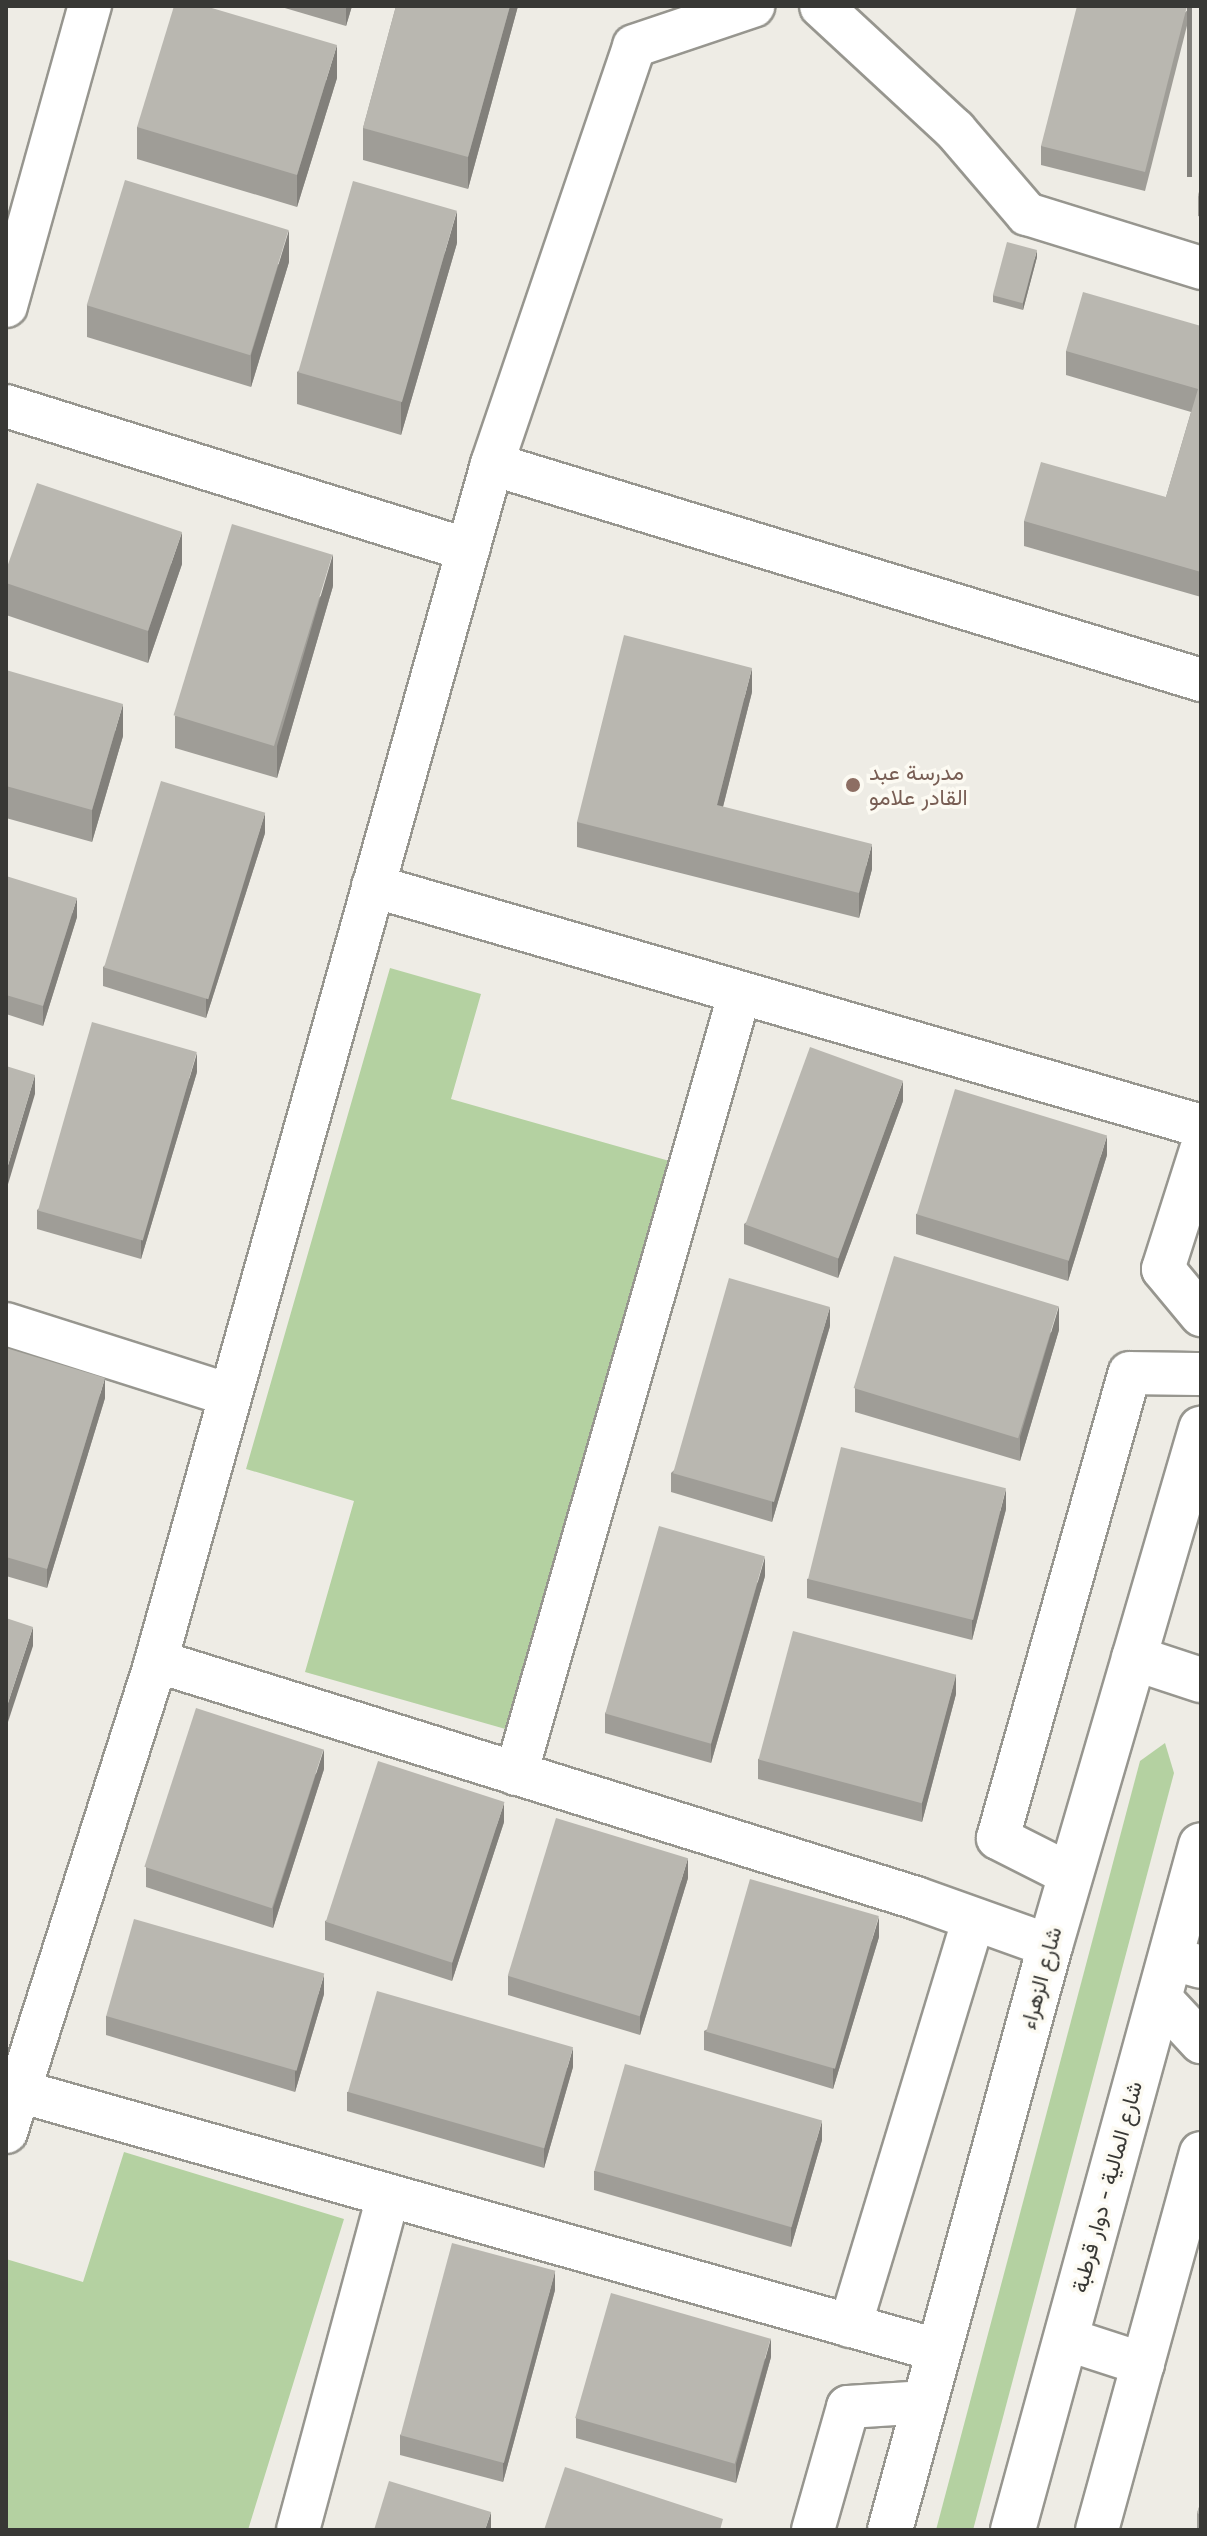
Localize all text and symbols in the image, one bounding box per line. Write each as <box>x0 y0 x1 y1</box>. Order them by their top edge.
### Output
place label: مدرسة عبد القادر علامو <box>869 759 968 810</box>
marker: مدرسة عبد القادر علامو <box>844 776 862 794</box>
street label: شارع الزهراء <box>1015 1924 1067 2032</box>
street label: شارع المالية - دوار قرطبة <box>1066 2078 1148 2296</box>

